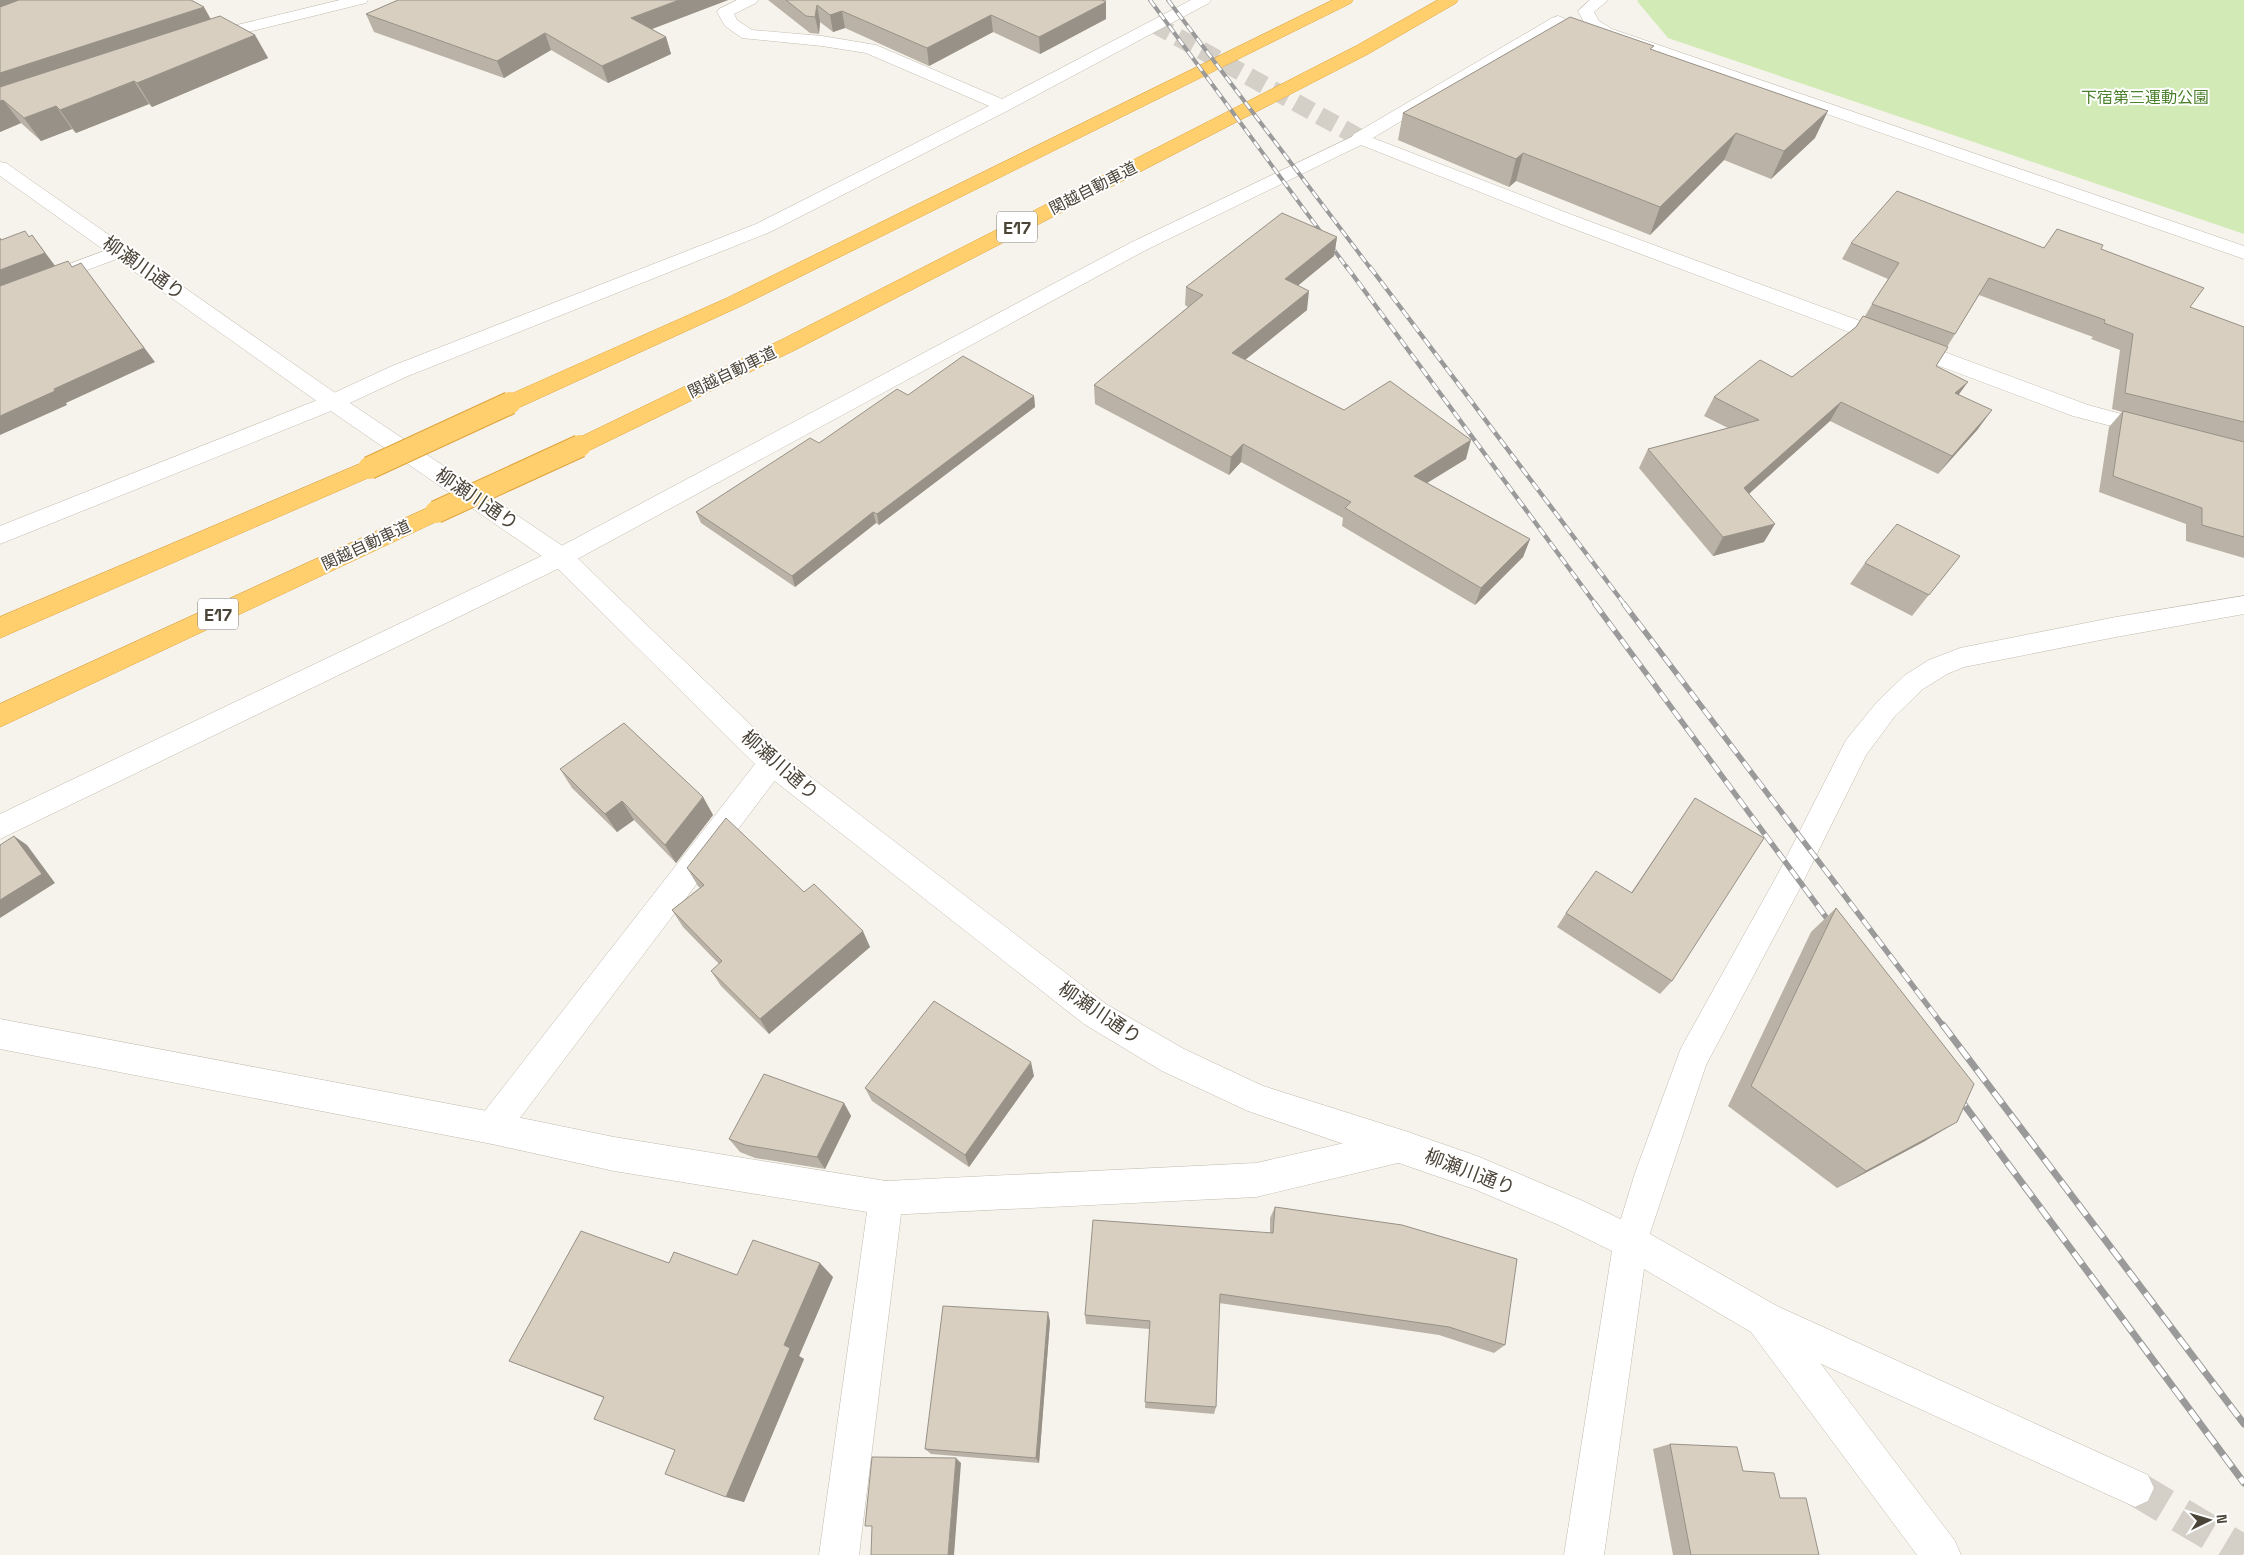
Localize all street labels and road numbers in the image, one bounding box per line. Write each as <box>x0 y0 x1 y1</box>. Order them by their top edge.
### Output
street label: 関越自動車道 <box>1045 157 1141 219</box>
road number: E17 <box>997 212 1037 242</box>
street label: 柳瀬川通り <box>98 231 190 305</box>
street label: 関越自動車道 <box>684 342 780 402</box>
street label: 柳瀬川通り <box>431 462 523 536</box>
street label: 関越自動車道 <box>318 515 414 575</box>
road number: E17 <box>198 598 238 630</box>
street label: 柳瀬川通り <box>736 724 824 806</box>
street label: 柳瀬川通り <box>1054 976 1146 1050</box>
street label: 柳瀬川通り <box>1421 1143 1519 1201</box>

